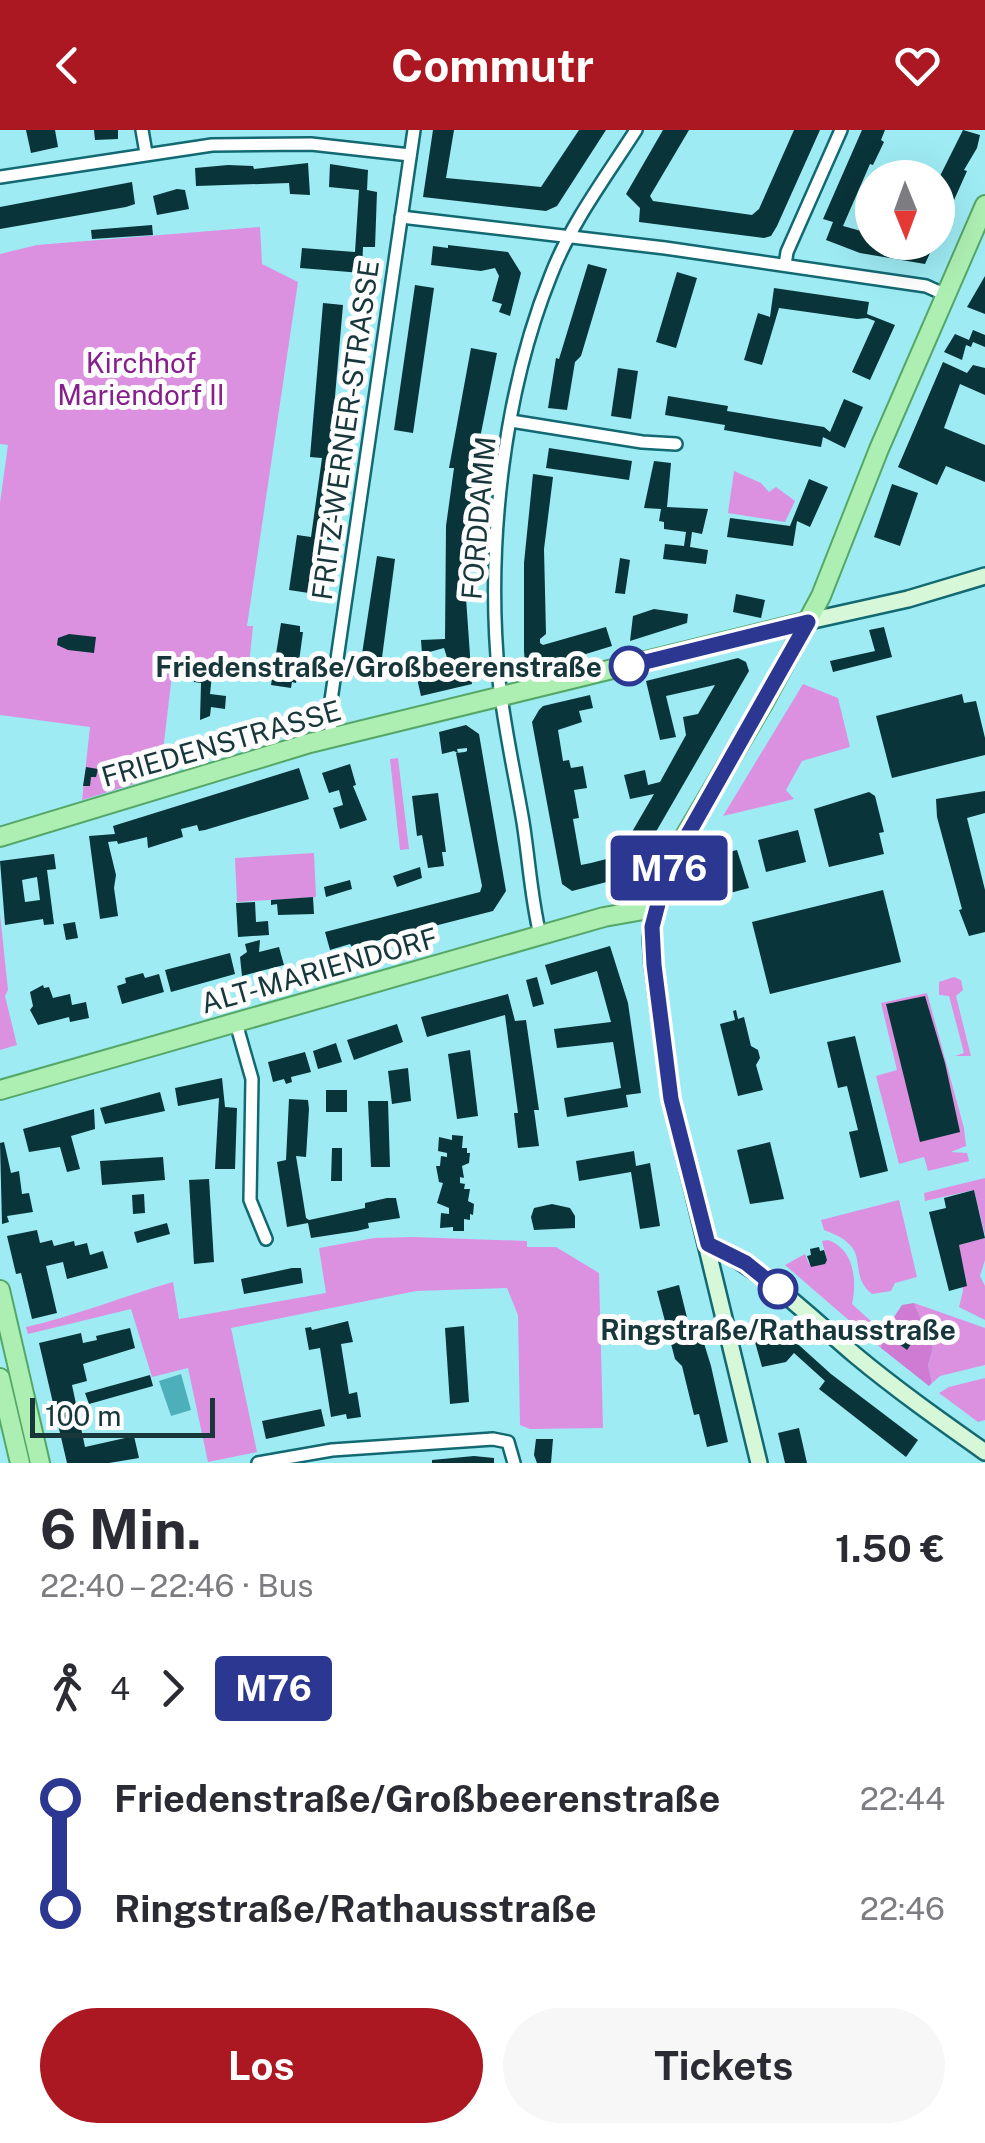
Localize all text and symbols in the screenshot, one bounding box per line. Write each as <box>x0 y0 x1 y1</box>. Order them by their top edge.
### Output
icon: back <box>40 38 95 93</box>
icon: heart <box>890 38 945 93</box>
text: Commutr <box>391 39 594 92</box>
north arrow <box>855 160 955 260</box>
map controls <box>855 160 955 260</box>
street label: FRITZ-WERNER-STRASSE <box>305 258 385 602</box>
park label: Kirchhof Mariendorf II <box>57 346 225 411</box>
street label: FORDDAMM <box>454 435 502 601</box>
marker: Friedenstraße/Großbeerenstraße <box>610 647 648 685</box>
place label: Friedenstraße/Großbeerenstraße <box>155 650 602 683</box>
street label: FRIEDENSTRASSE <box>97 693 345 793</box>
line badge: M76 <box>612 836 726 900</box>
text: M76 <box>631 848 707 889</box>
street label: ALT-MARIENDORF <box>197 920 441 1020</box>
marker: Ringstraße/Rathausstraße <box>759 1270 797 1308</box>
place label: Ringstraße/Rathausstraße <box>600 1313 956 1346</box>
scale bar <box>30 1393 215 1438</box>
text: 100 m <box>45 1399 122 1432</box>
text: 6 Min. <box>40 1497 202 1561</box>
text: 1.50 € <box>835 1526 945 1571</box>
text: 22:40 – 22:46 · Bus <box>40 1567 313 1604</box>
icon: walk <box>40 1661 95 1716</box>
icon: forward <box>145 1661 200 1716</box>
text: M76 <box>235 1668 312 1709</box>
text: 4 <box>110 1670 130 1707</box>
text: Friedenstraße/Großbeerenstraße <box>114 1776 720 1821</box>
text: 22:44 <box>860 1780 945 1817</box>
text: Ringstraße/Rathausstraße <box>114 1886 597 1931</box>
text: 22:46 <box>860 1890 945 1927</box>
button: Los <box>40 2008 483 2123</box>
button: Tickets <box>503 2008 945 2123</box>

